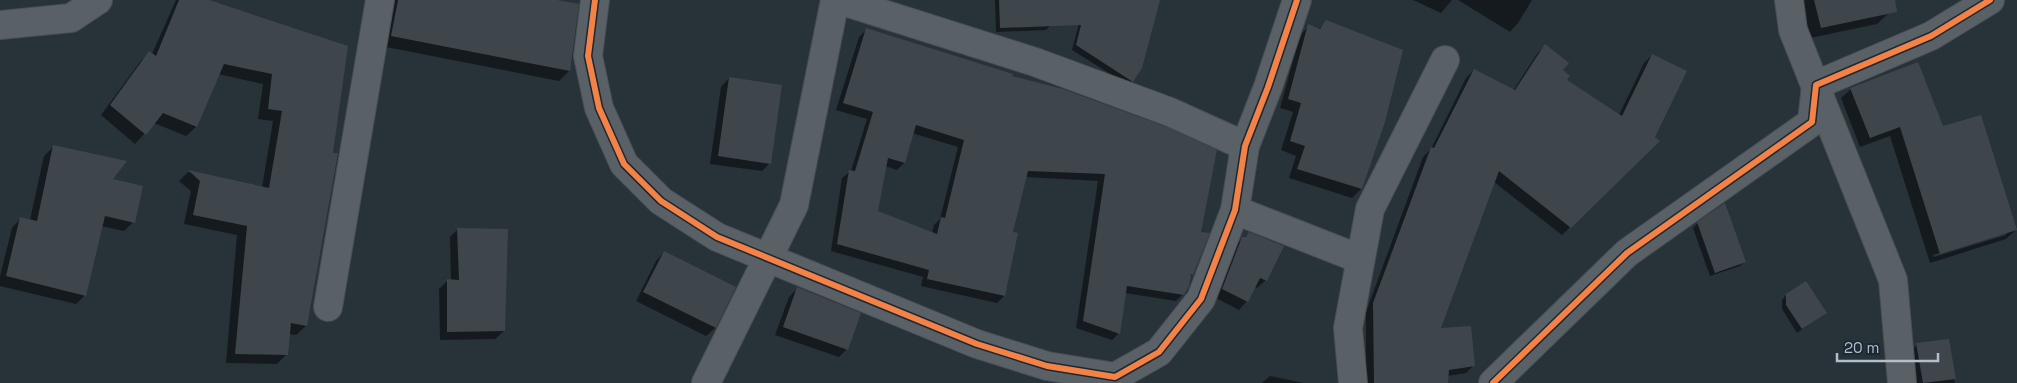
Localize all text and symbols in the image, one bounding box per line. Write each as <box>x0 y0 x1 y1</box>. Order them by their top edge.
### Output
scale bar <box>1837 330 1938 362</box>
text: 20 m <box>1844 338 1879 357</box>

